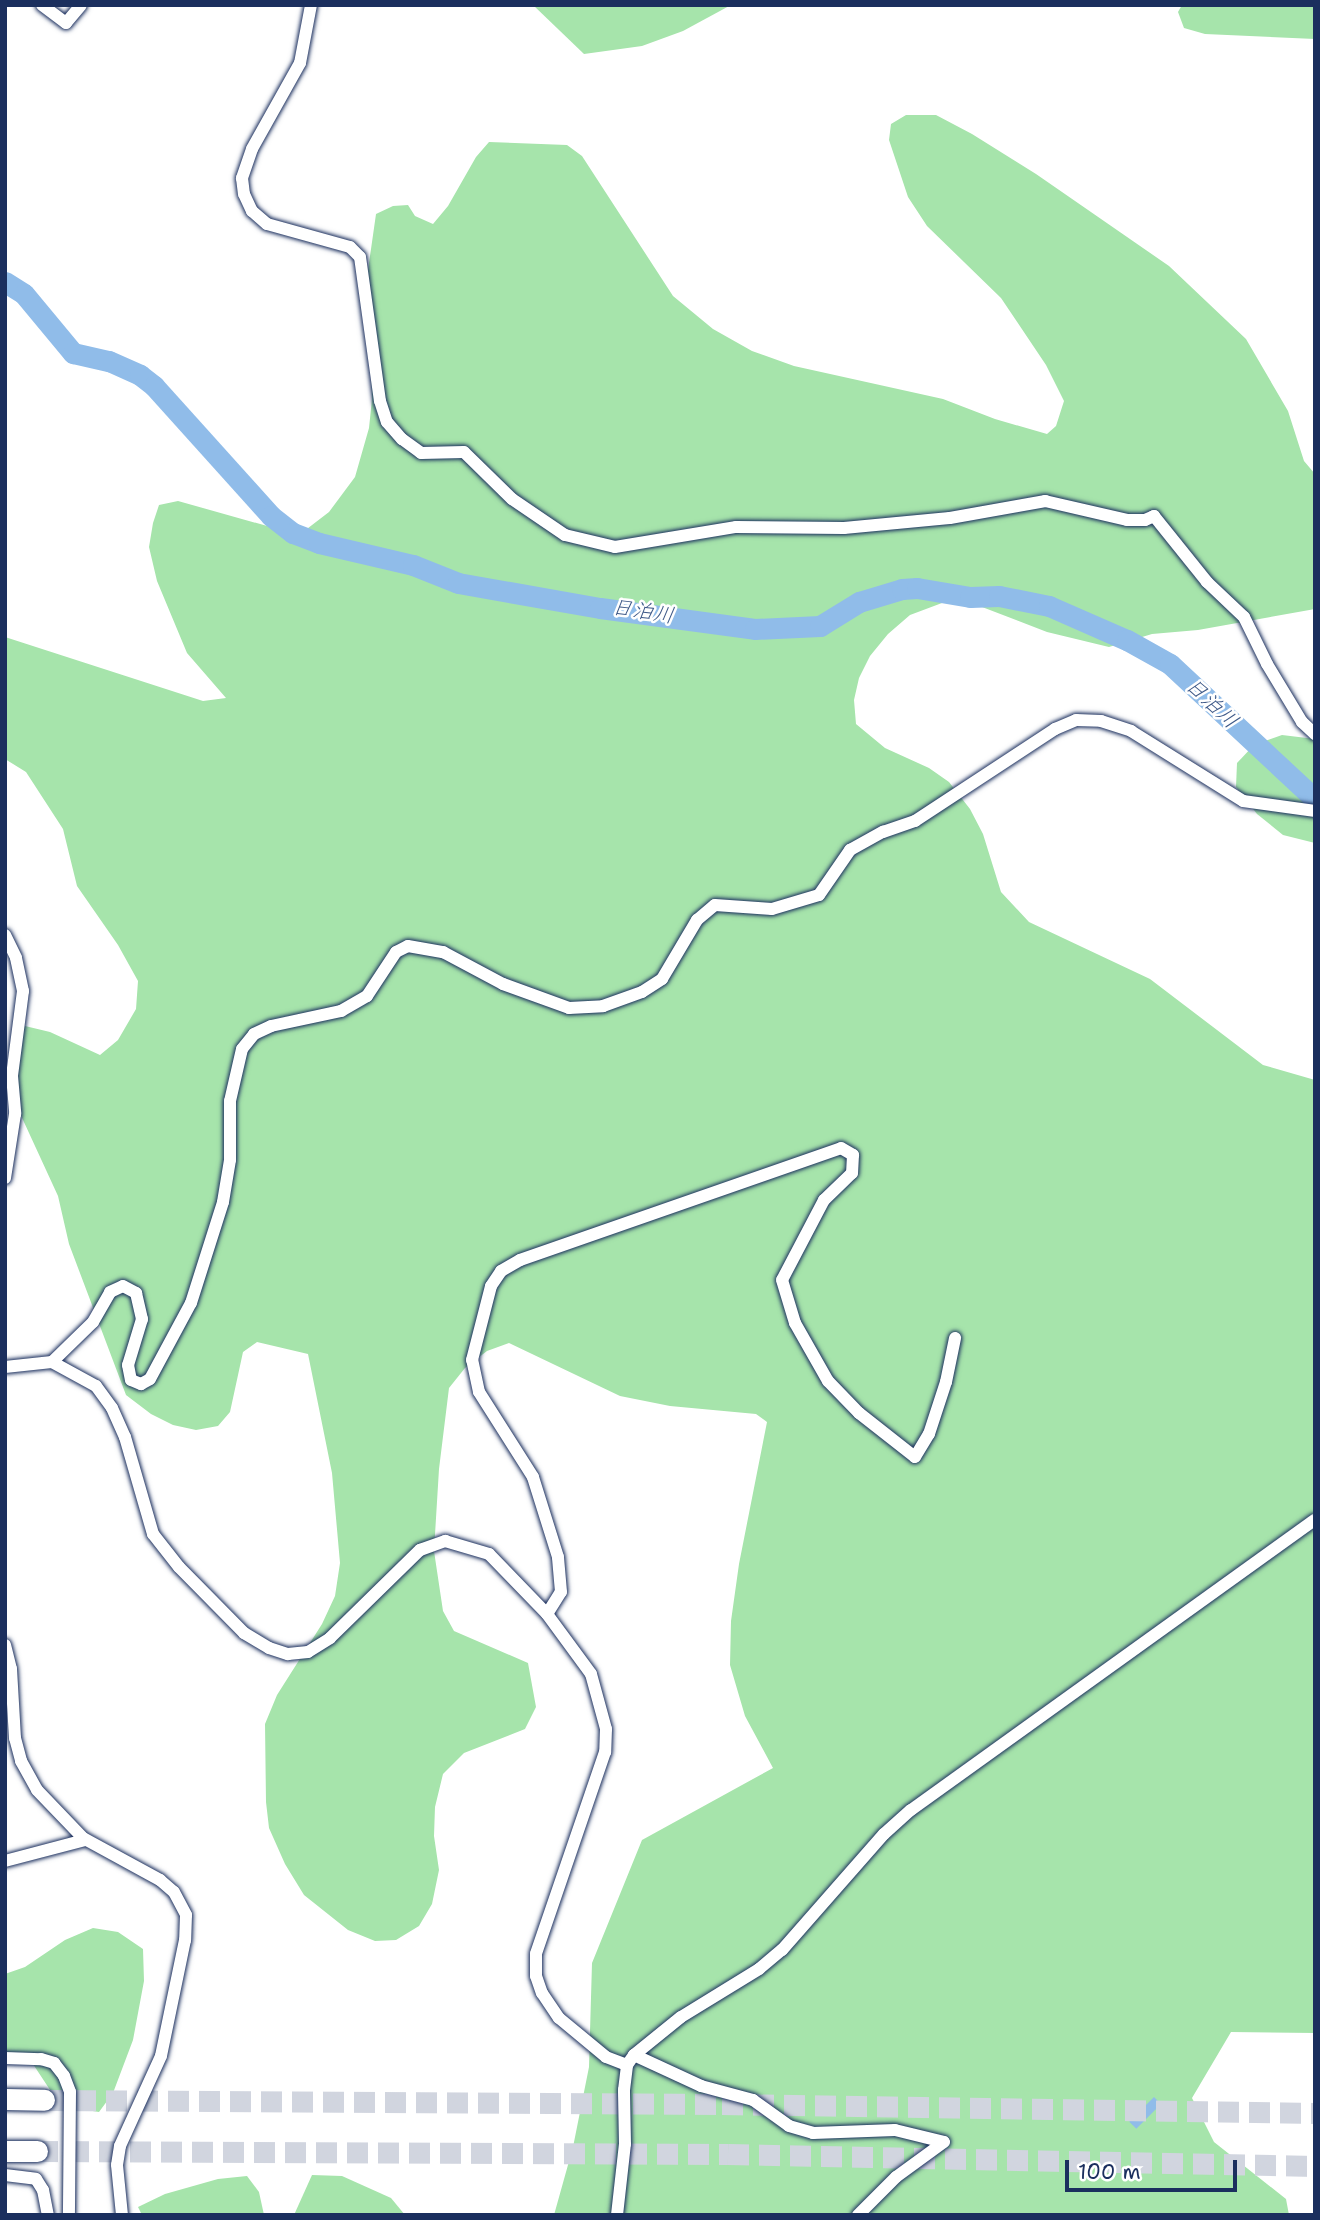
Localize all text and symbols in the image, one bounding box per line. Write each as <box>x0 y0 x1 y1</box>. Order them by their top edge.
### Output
water label: 日泊川 <box>610 594 676 628</box>
water label: 日泊川 <box>1180 672 1244 734</box>
scale bar <box>1068 2146 1240 2190</box>
text: 100 m <box>1078 2158 1141 2186</box>

